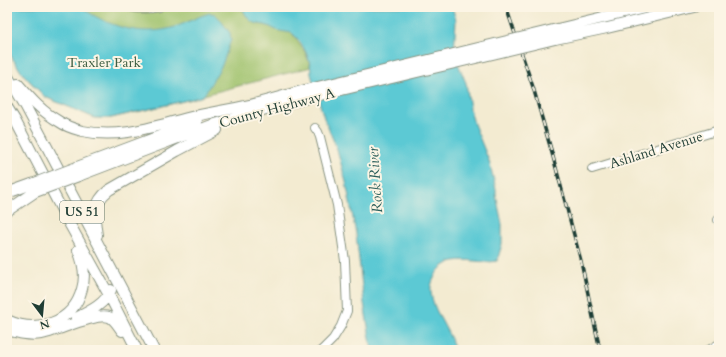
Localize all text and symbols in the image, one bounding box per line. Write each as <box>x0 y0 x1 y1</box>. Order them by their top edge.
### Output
park label: Traxler Park <box>67 53 142 72</box>
street label: County Highway A <box>217 83 337 133</box>
street label: Ashland Avenue <box>607 127 705 173</box>
water label: Rock River <box>363 145 387 214</box>
road number: US 51 <box>60 201 104 223</box>
north arrow <box>22 295 62 335</box>
text: N <box>38 316 51 333</box>

